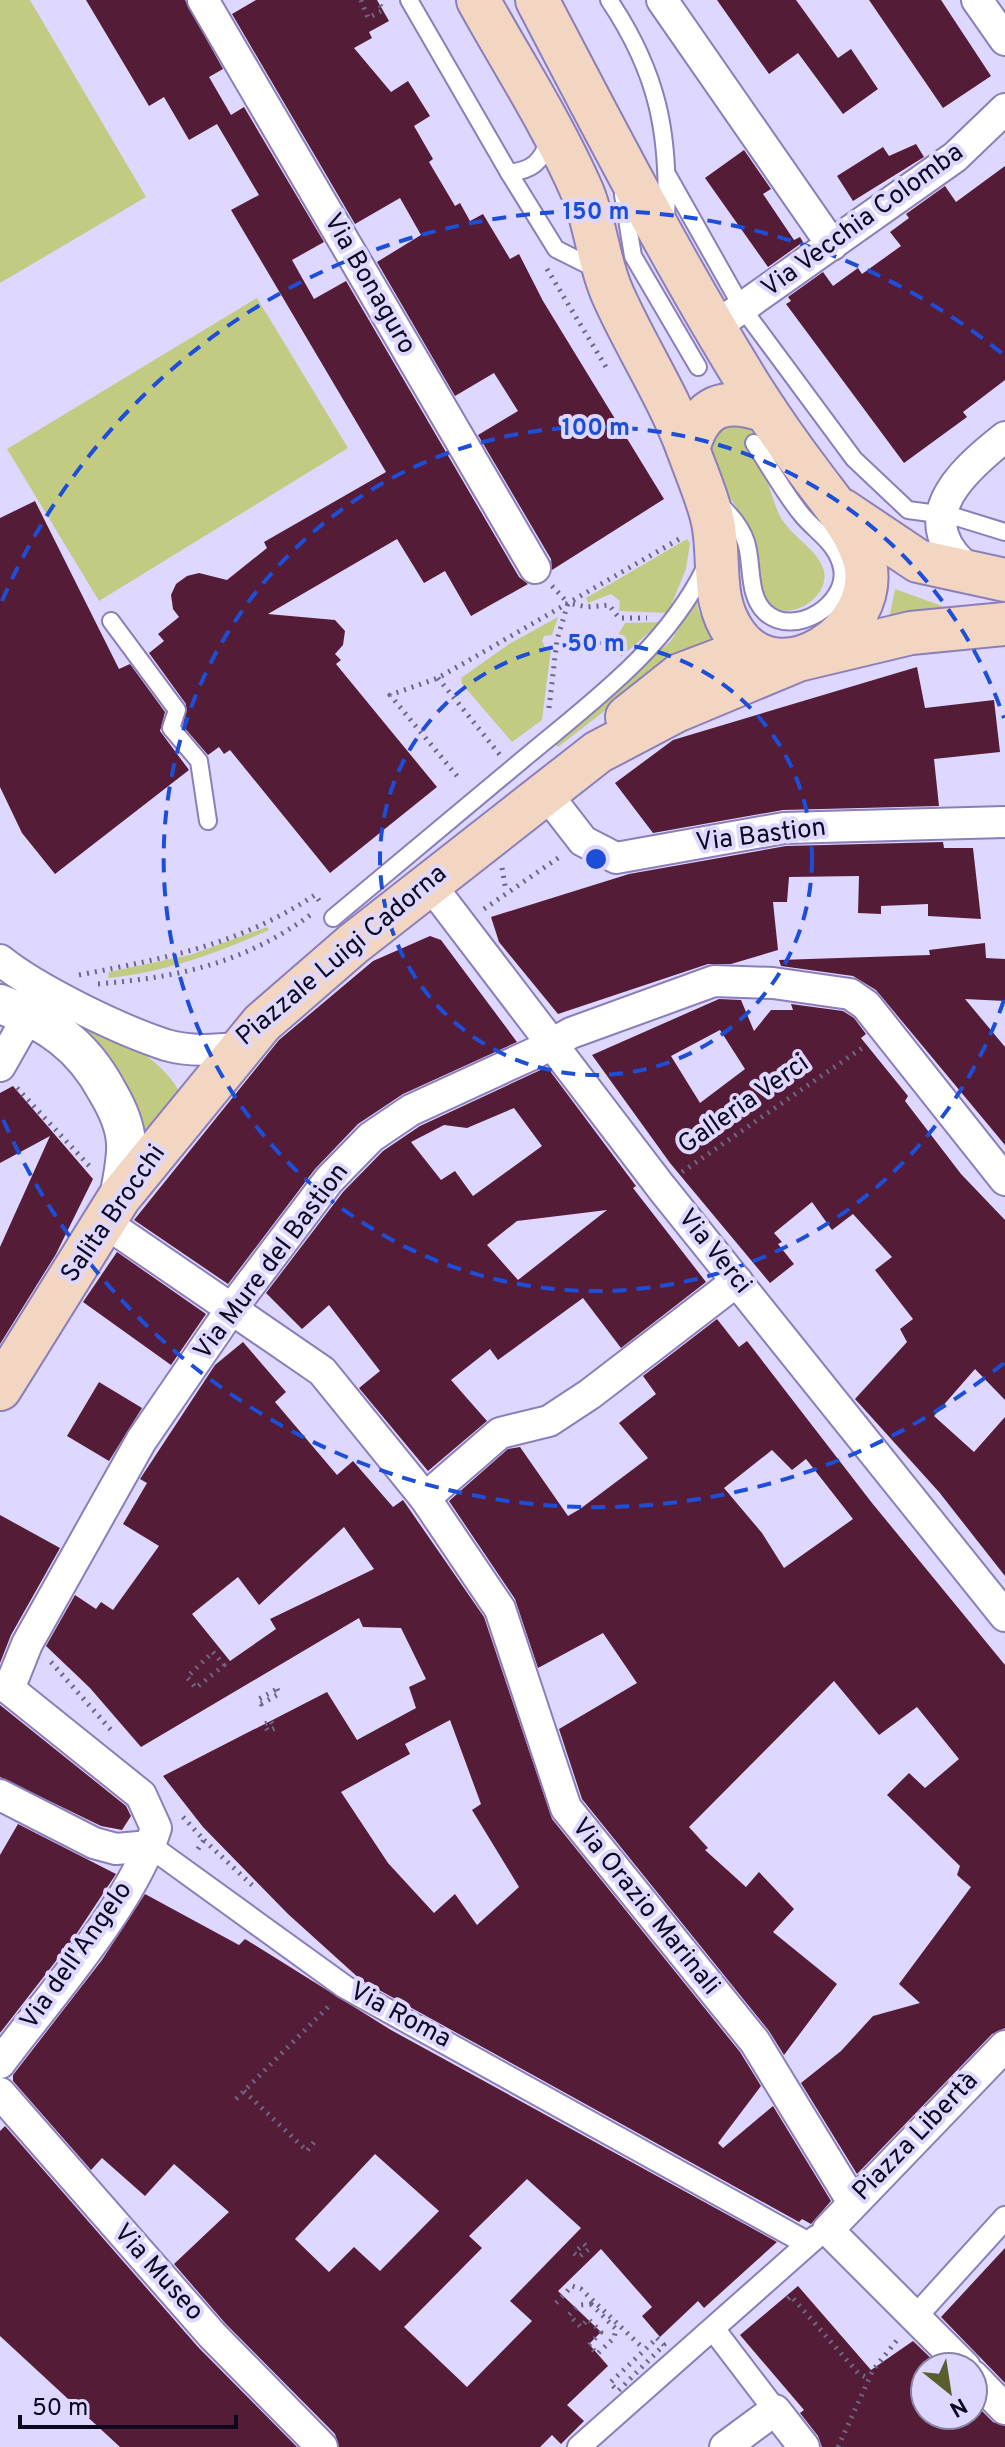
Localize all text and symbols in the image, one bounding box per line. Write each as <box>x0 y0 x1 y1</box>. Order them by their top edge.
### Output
street label: Via Vecchia Colomba <box>755 137 971 305</box>
text: 150 m <box>562 198 630 228</box>
street label: Via Bonaguro <box>315 208 423 360</box>
text: 100 m <box>562 414 630 444</box>
text: 50 m <box>567 630 625 660</box>
street label: Via Bastion <box>694 812 828 860</box>
centre of rings <box>582 845 610 873</box>
street label: Piazzale Luigi Cadorna <box>230 858 454 1054</box>
street label: Galleria Verci <box>672 1048 816 1162</box>
street label: Salita Brocchi <box>54 1139 174 1289</box>
street label: Via Mure del Bastion <box>187 1157 357 1367</box>
street label: Via Verci <box>670 1203 758 1301</box>
street label: Via Orazio Marinali <box>563 1812 727 2002</box>
street label: Via dell'Angelo <box>14 1875 140 2037</box>
street label: Via Roma <box>344 1976 456 2056</box>
street label: Piazza Libertà <box>846 2066 986 2208</box>
street label: Via Museo <box>106 2217 210 2329</box>
north arrow <box>909 2351 989 2431</box>
scale bar <box>20 2379 236 2429</box>
text: N <box>944 2391 971 2422</box>
text: 50 m <box>32 2394 88 2424</box>

